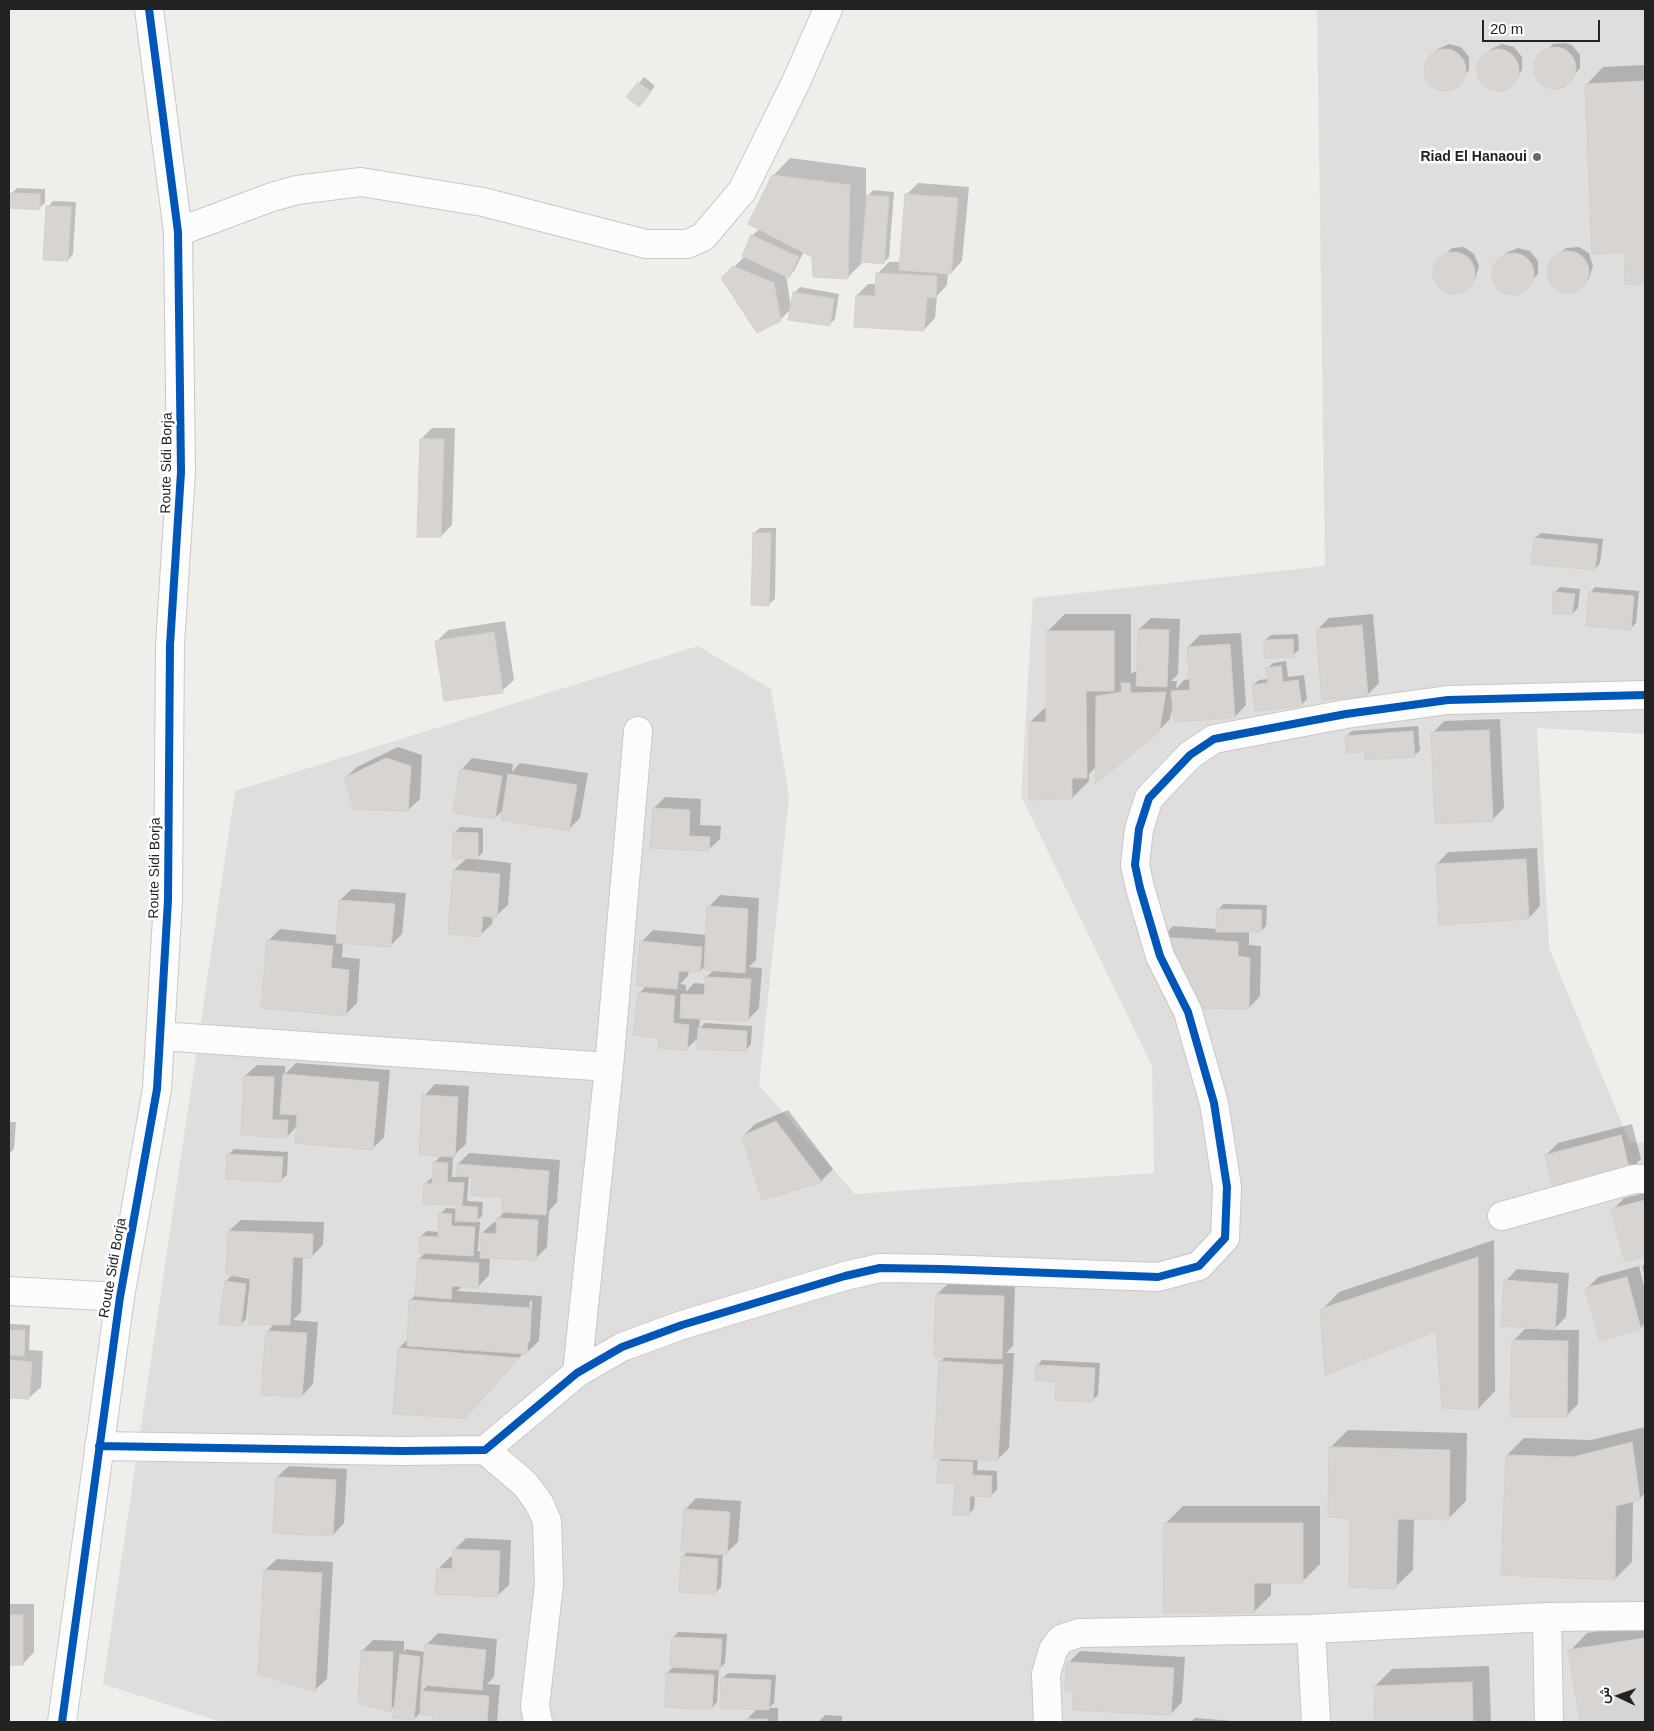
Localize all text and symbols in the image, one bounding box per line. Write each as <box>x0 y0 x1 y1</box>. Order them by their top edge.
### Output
scale bar <box>1484 10 1602 42</box>
text: 20 m <box>1490 20 1523 37</box>
place label: Riad El Hanaoui <box>1420 149 1527 165</box>
marker: Riad El Hanaoui <box>1531 151 1543 163</box>
street label: Route Sidi Borja <box>158 412 176 514</box>
street label: Route Sidi Borja <box>146 817 164 919</box>
street label: Route Sidi Borja <box>96 1217 130 1319</box>
north arrow <box>1594 1671 1644 1721</box>
text: ش <box>1596 1686 1612 1704</box>

